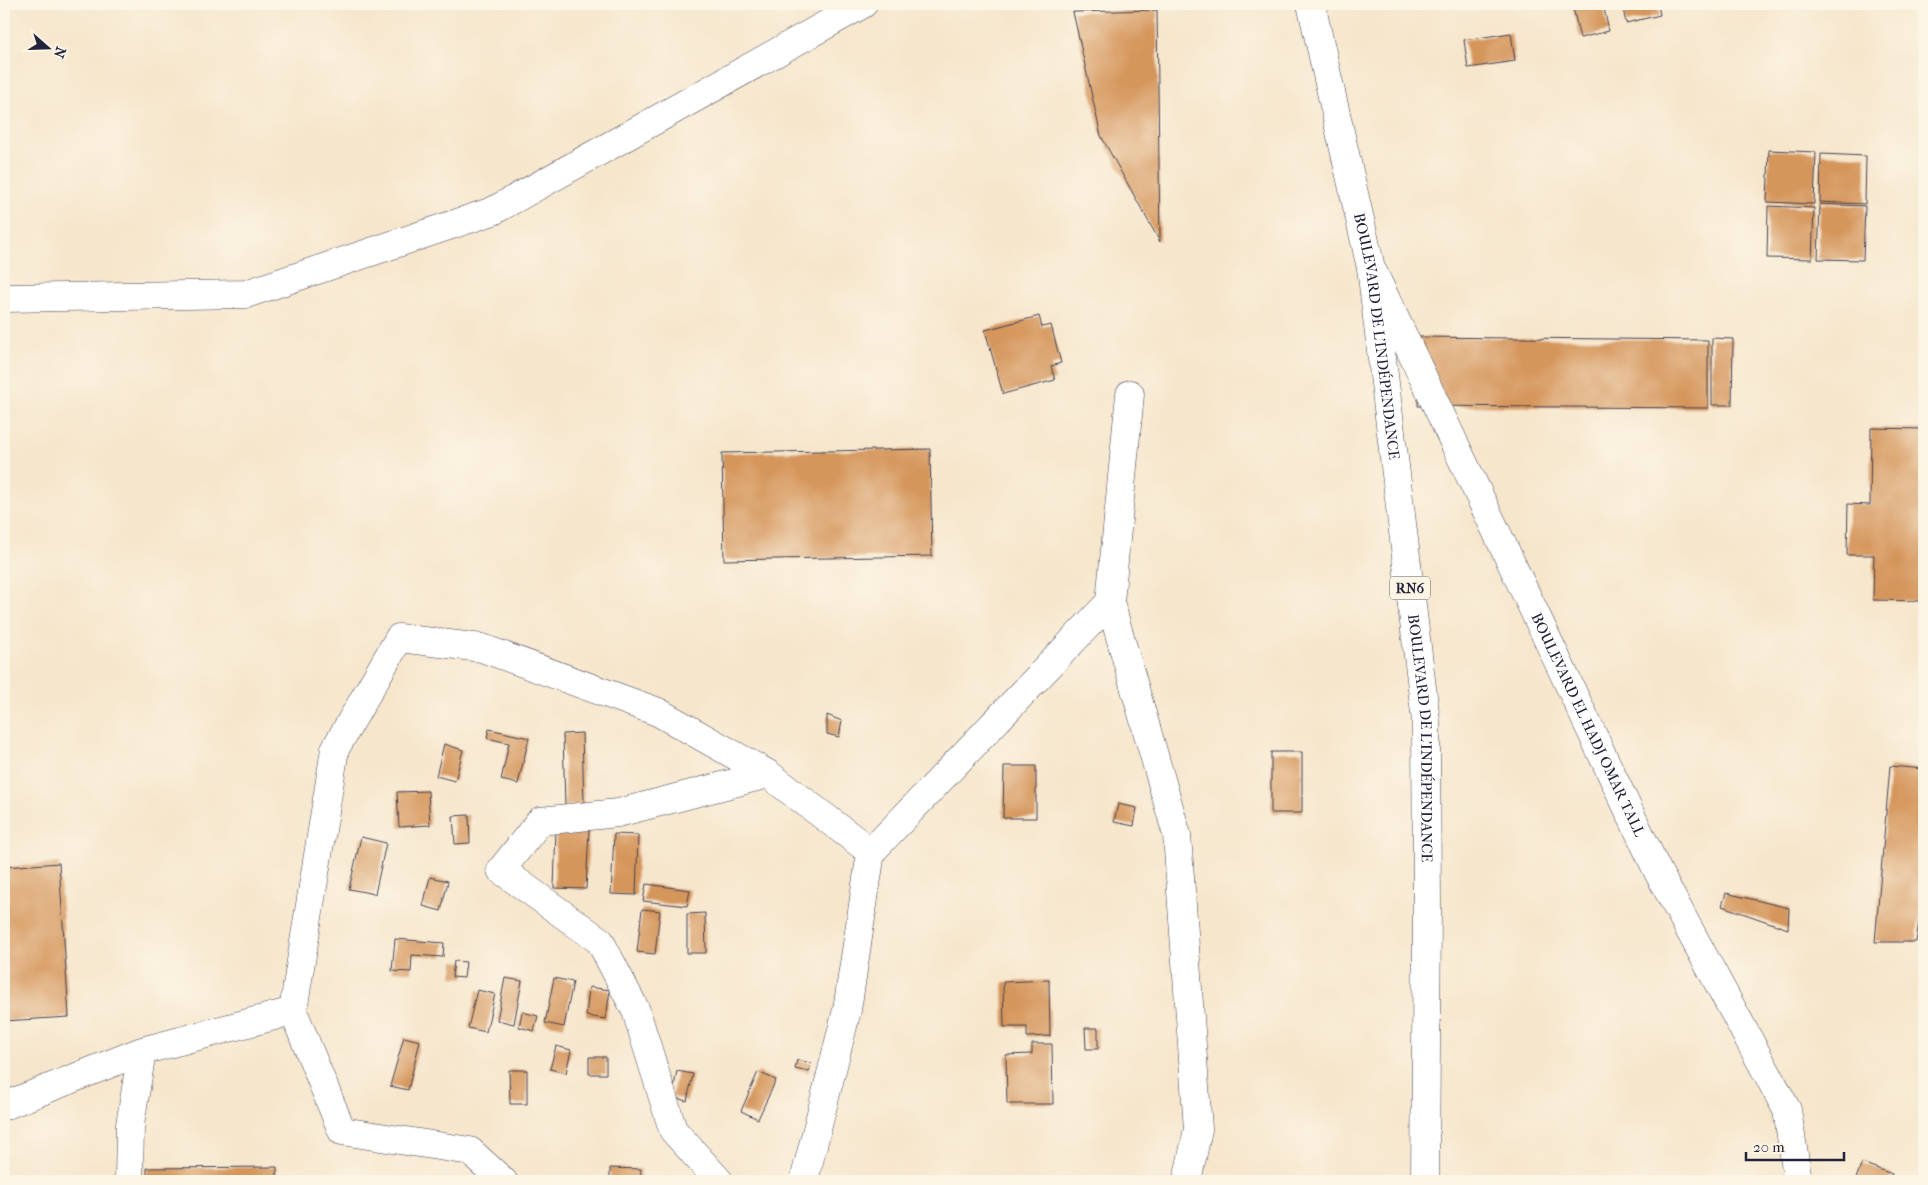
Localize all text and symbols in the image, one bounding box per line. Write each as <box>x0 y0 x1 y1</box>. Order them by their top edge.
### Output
north arrow <box>22 22 72 72</box>
text: N <box>50 44 70 61</box>
street label: BOULEVARD DE L'INDÉPENDANCE <box>1350 211 1403 460</box>
road number: RN6 <box>1390 576 1430 600</box>
street label: BOULEVARD EL HADJ OMAR TALL <box>1527 610 1649 839</box>
street label: BOULEVARD DE L'INDÉPENDANCE <box>1404 613 1436 863</box>
scale bar <box>1746 1130 1843 1162</box>
text: 20 m <box>1753 1138 1785 1156</box>

